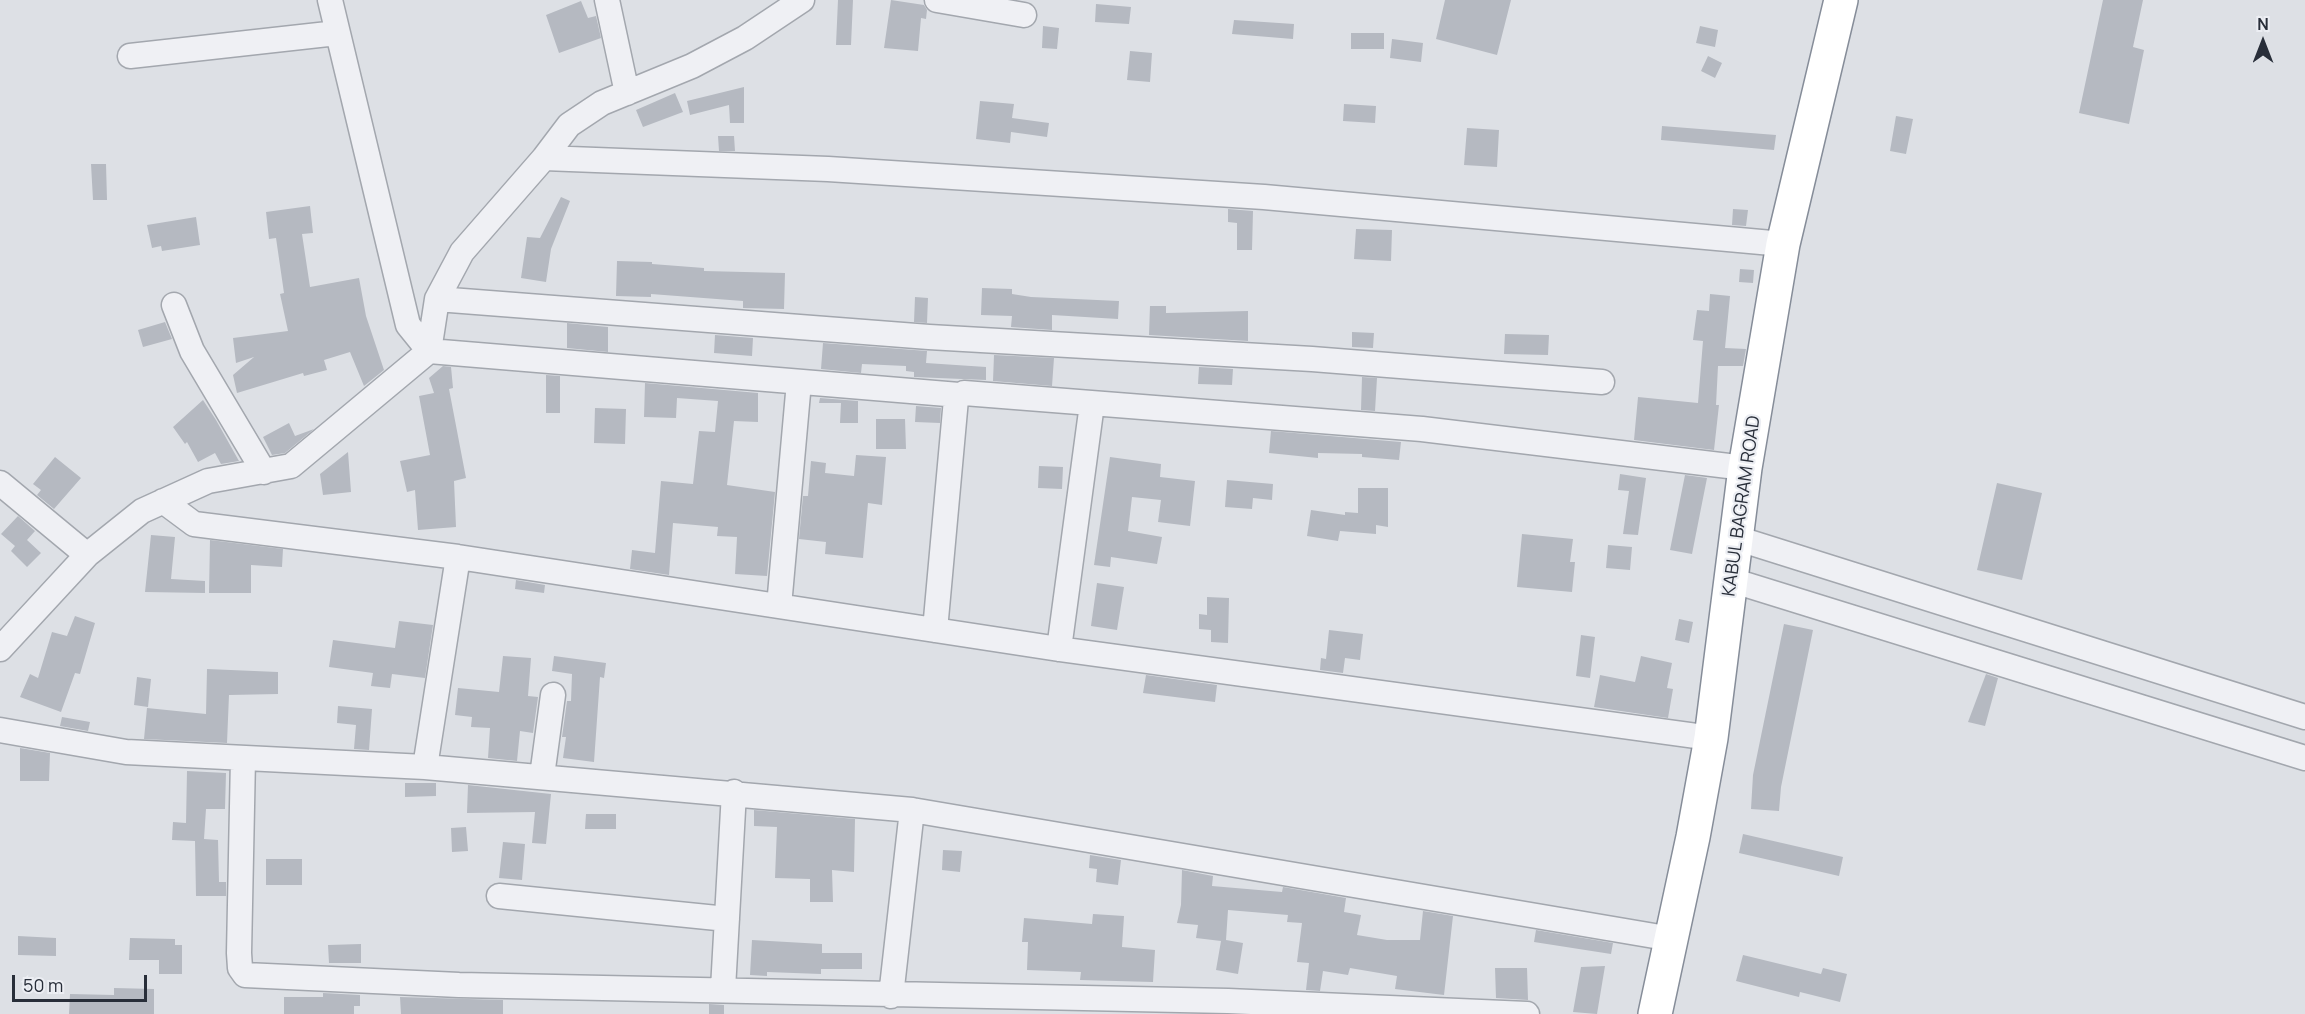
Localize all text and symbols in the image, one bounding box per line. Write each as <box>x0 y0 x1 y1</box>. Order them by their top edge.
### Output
north arrow <box>2233 12 2293 72</box>
text: N <box>2257 13 2269 35</box>
street label: KABUL BAGRAM ROAD <box>1719 414 1765 598</box>
scale bar <box>15 963 150 1001</box>
text: 50 m <box>23 973 63 997</box>

